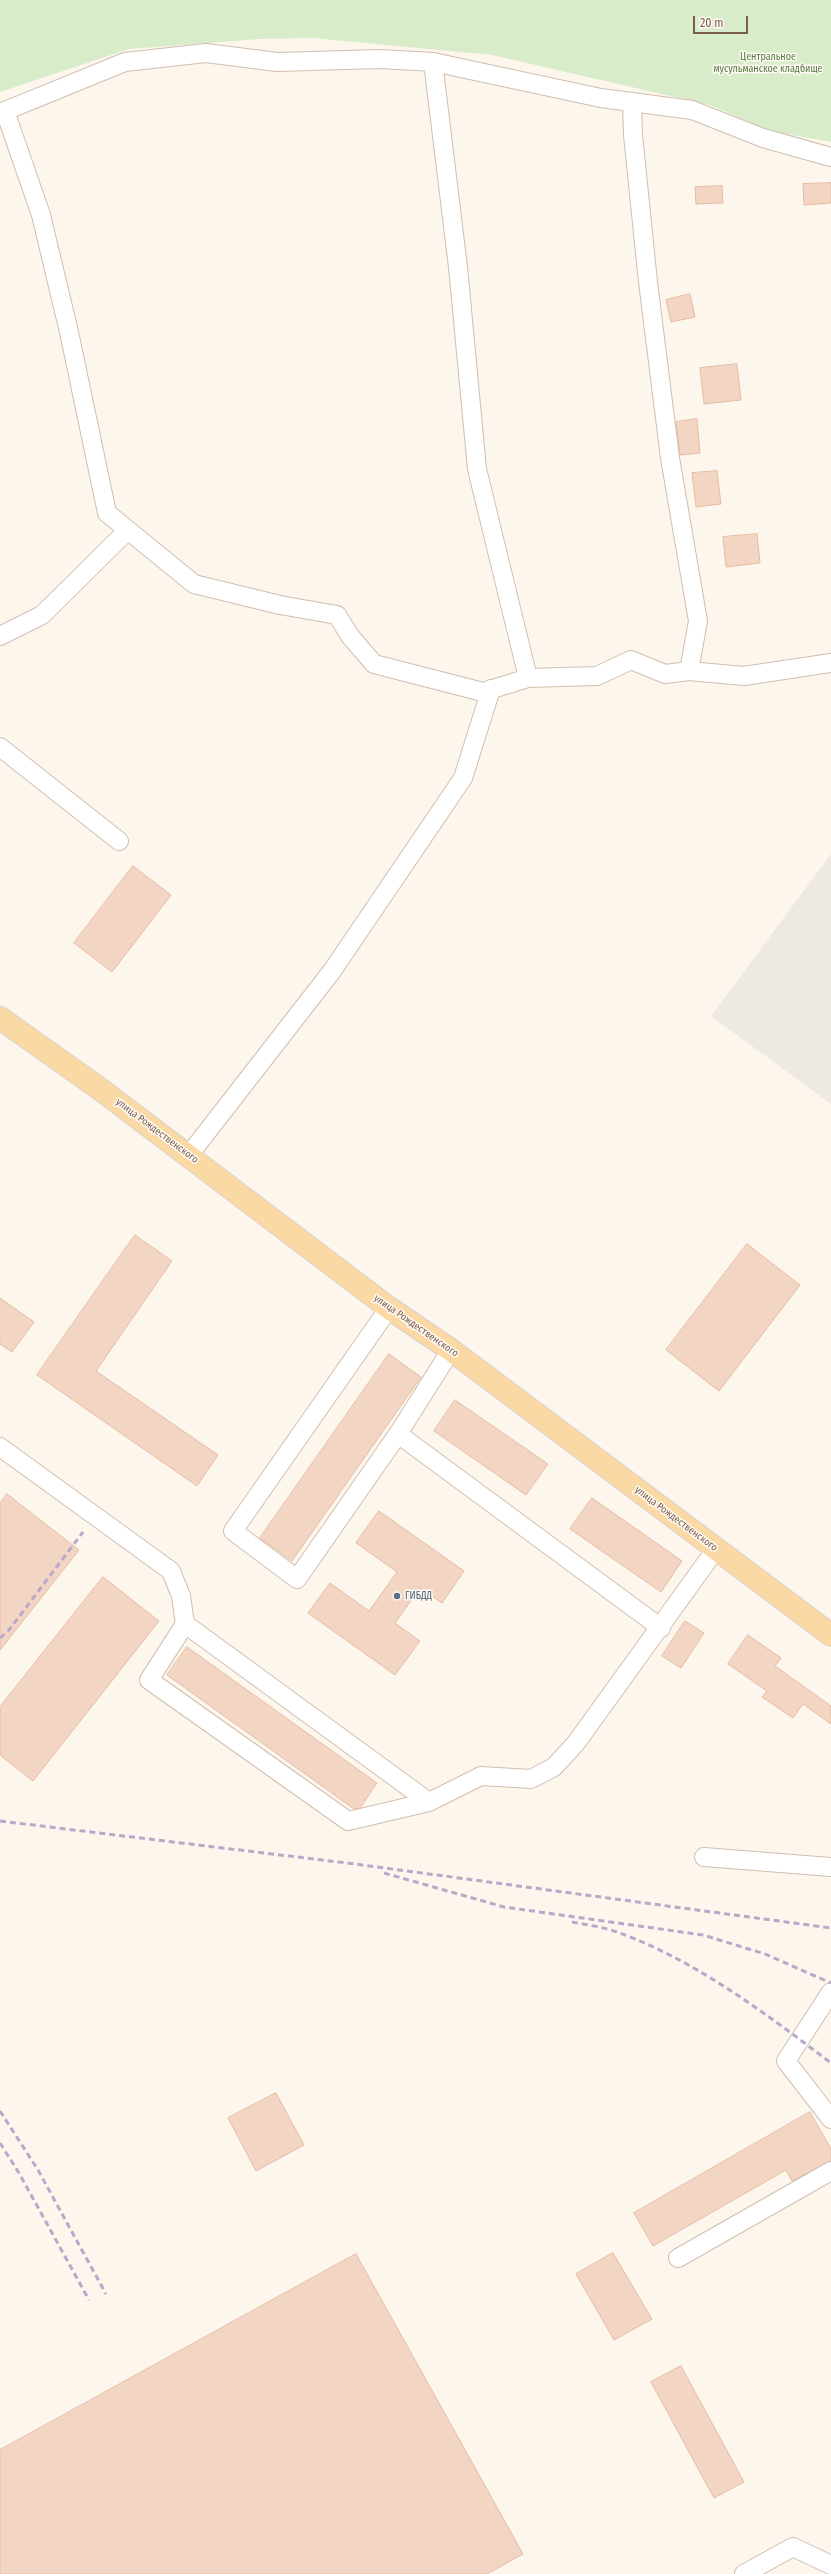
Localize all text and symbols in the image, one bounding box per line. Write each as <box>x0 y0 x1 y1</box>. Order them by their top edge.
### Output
scale bar <box>695 8 750 34</box>
text: 20 m <box>700 16 724 30</box>
park label: Центральное мусульманское кладбище <box>714 51 822 74</box>
street label: улица Рождественского <box>113 1096 201 1166</box>
street label: улица Рождественского <box>371 1292 461 1360</box>
street label: улица Рождественского <box>632 1484 720 1554</box>
place label: ГИБДД <box>405 1590 432 1602</box>
marker: ГИБДД <box>392 1591 402 1601</box>

